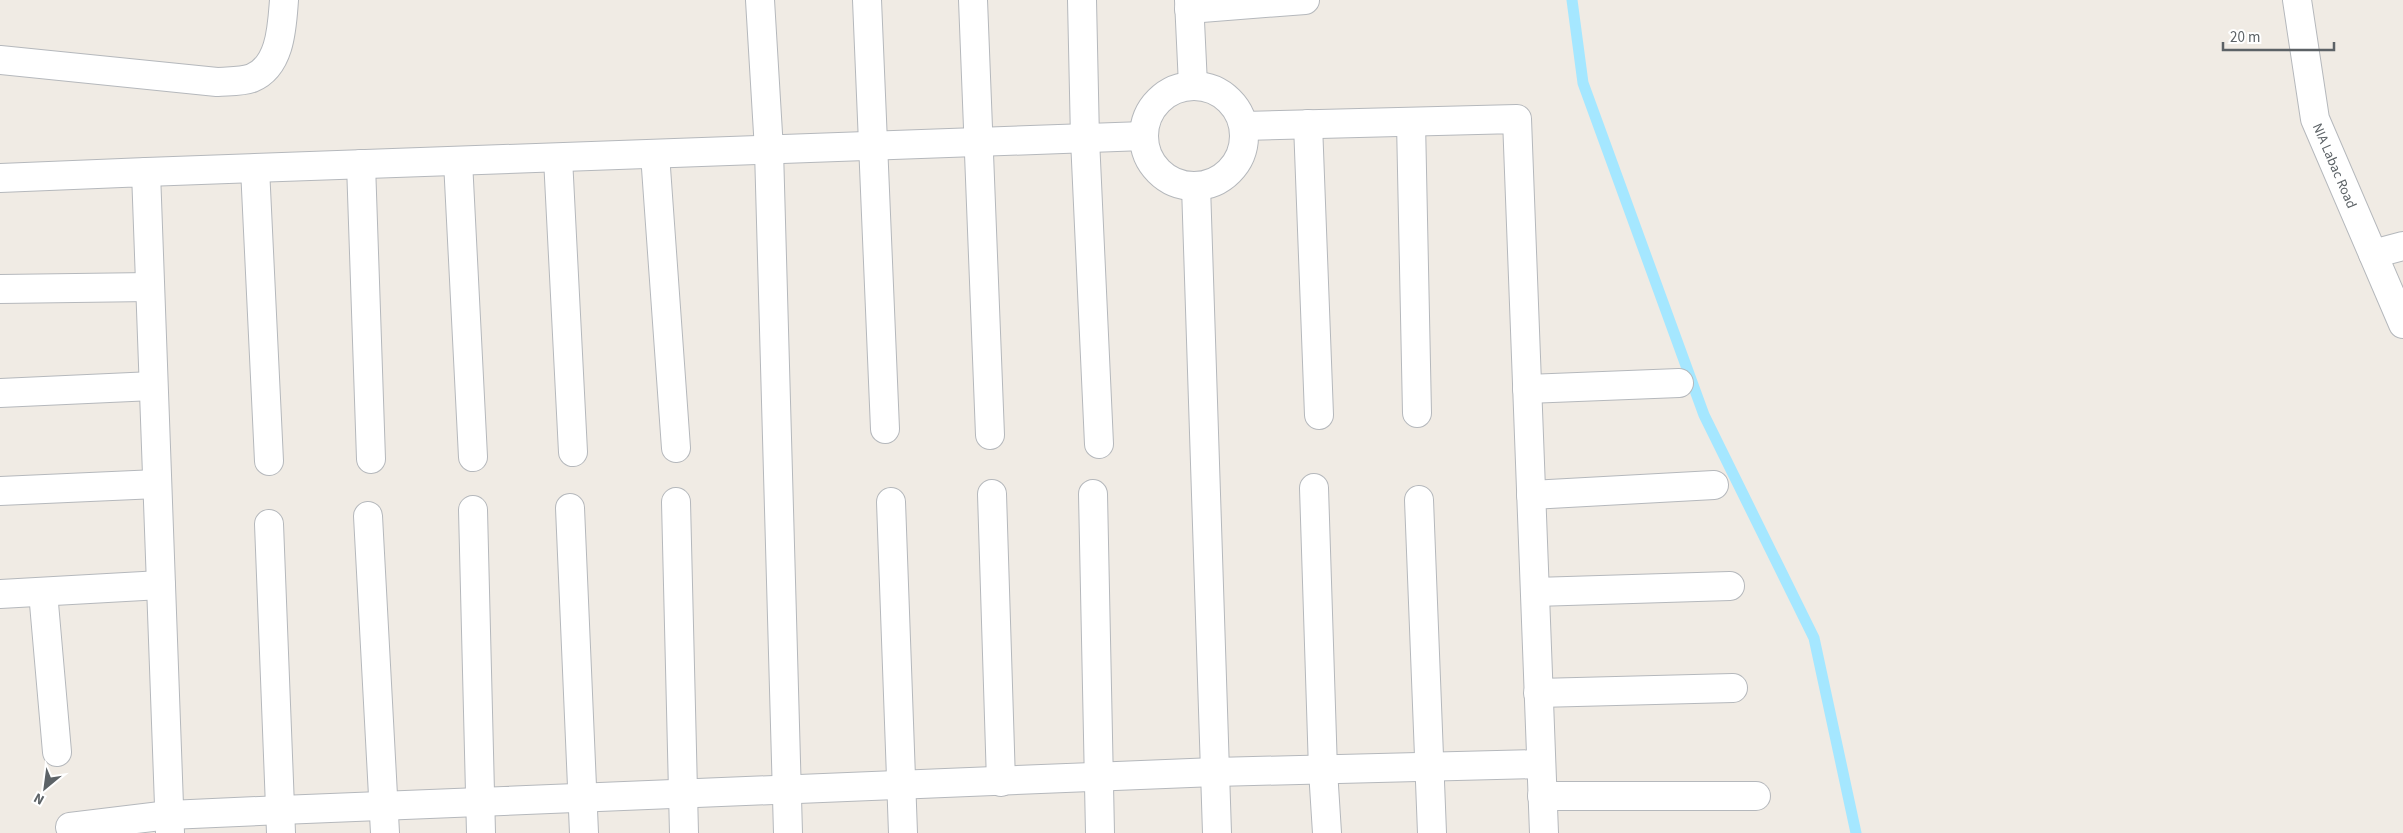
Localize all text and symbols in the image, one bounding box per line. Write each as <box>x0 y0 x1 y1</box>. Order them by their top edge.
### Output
scale bar <box>2223 20 2334 52</box>
text: 20 m <box>2230 27 2260 48</box>
street label: NIA Labac Road <box>2307 120 2361 212</box>
north arrow <box>20 763 70 813</box>
text: N <box>30 787 48 809</box>

